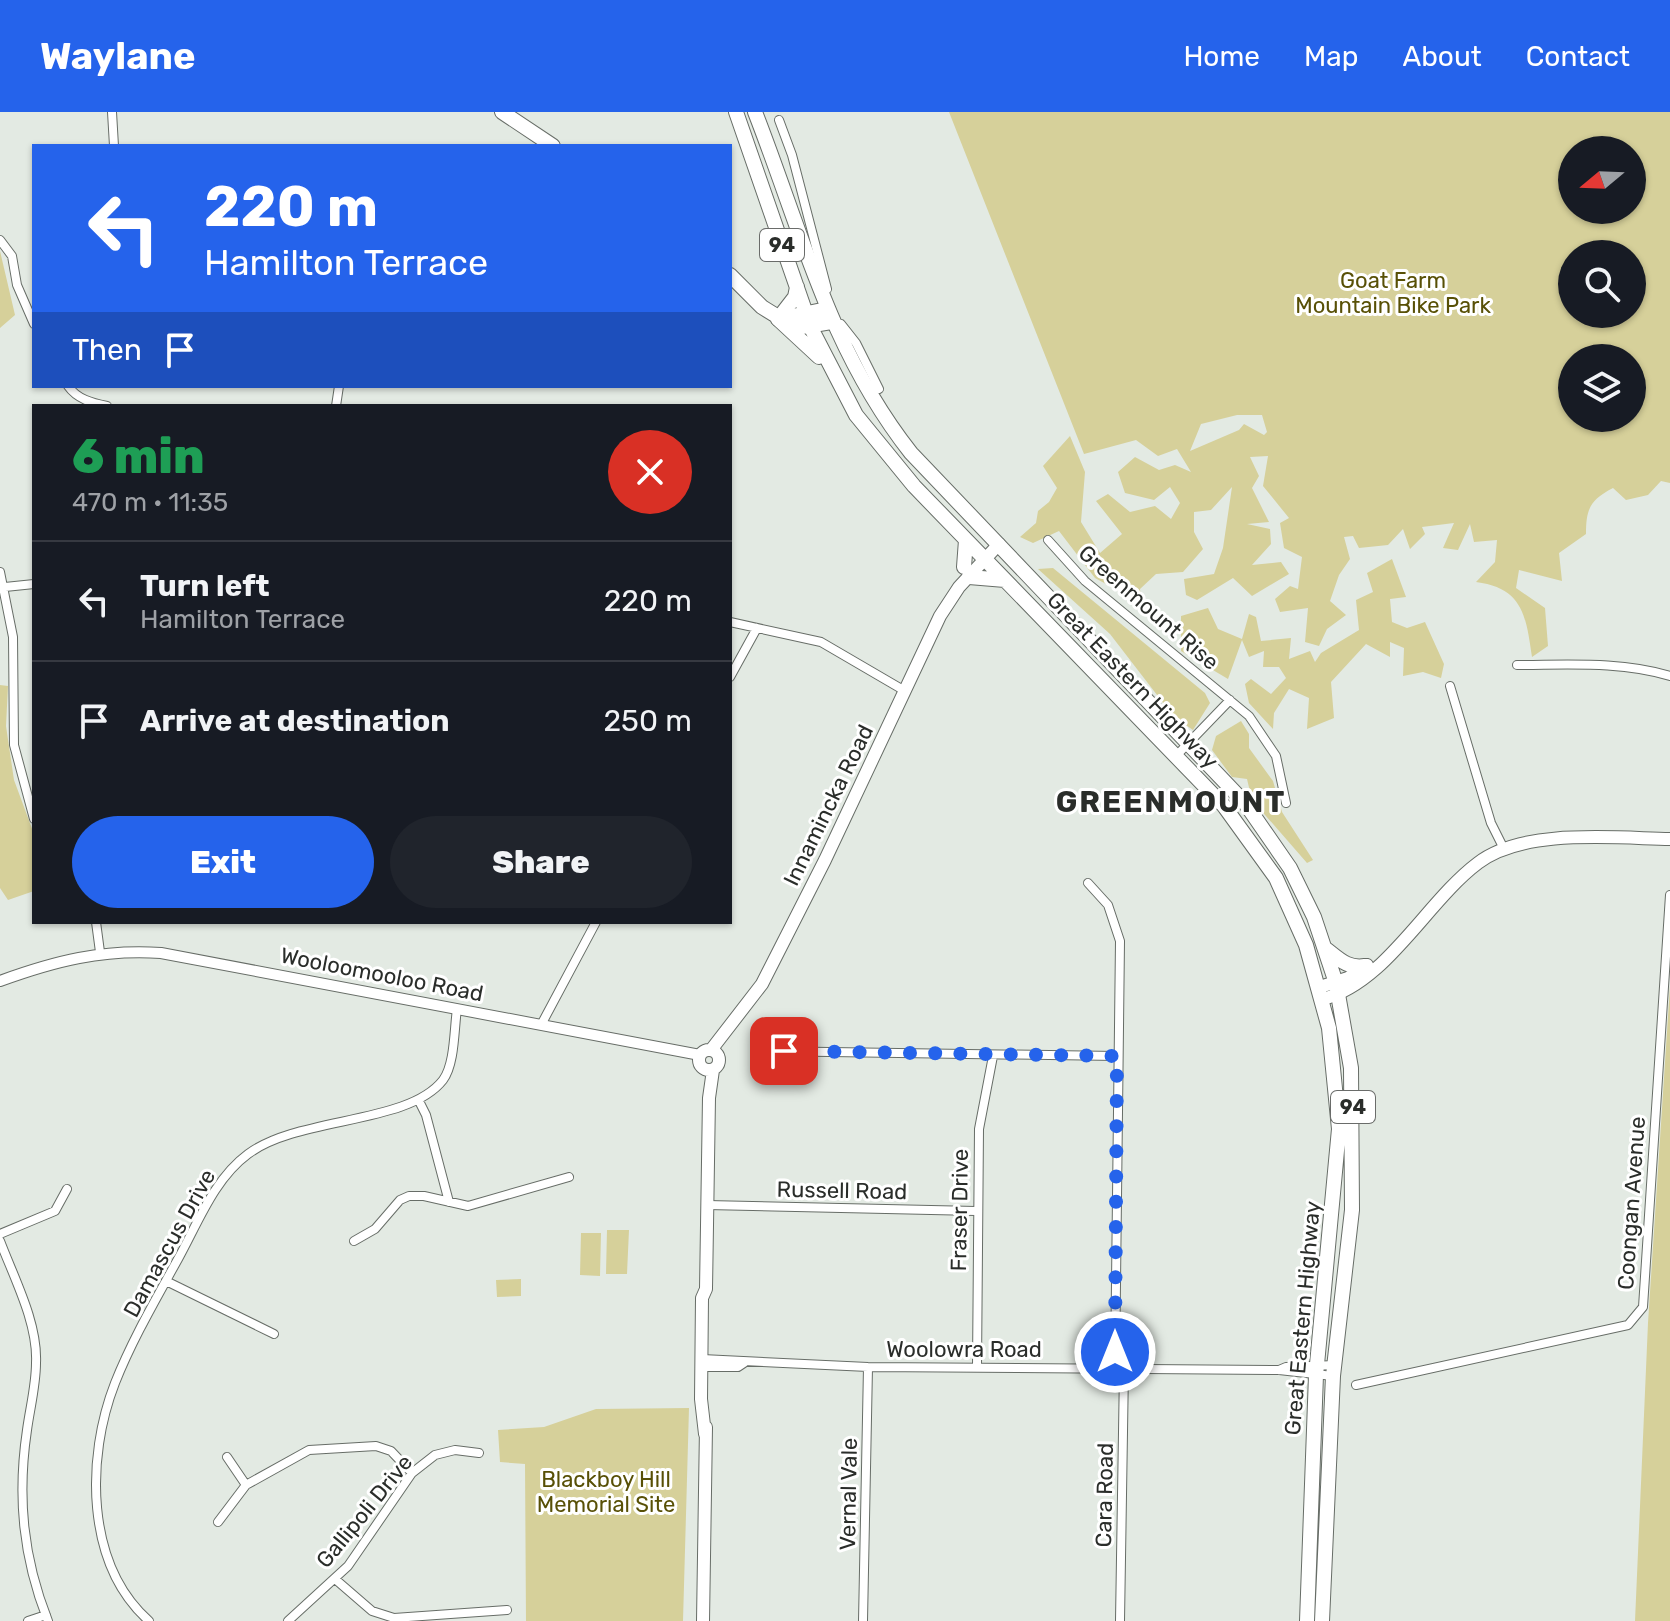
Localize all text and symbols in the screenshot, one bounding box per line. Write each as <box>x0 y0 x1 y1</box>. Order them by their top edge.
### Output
text: Waylane <box>40 33 196 79</box>
text: Home <box>1183 40 1260 73</box>
text: Map <box>1304 40 1358 73</box>
text: About <box>1402 40 1482 73</box>
text: Contact <box>1526 40 1630 73</box>
north arrow <box>1558 136 1646 224</box>
map controls <box>1558 136 1646 432</box>
text: 220 m <box>204 174 378 240</box>
icon: left <box>72 176 176 280</box>
road number: 94 <box>760 229 804 261</box>
button: search <box>1558 240 1646 328</box>
text: Hamilton Terrace <box>204 241 488 284</box>
park label: Goat Farm Mountain Bike Park <box>1295 267 1491 319</box>
icon: arrive <box>158 328 202 372</box>
text: Then <box>72 332 142 368</box>
button: layers <box>1558 344 1646 432</box>
text: 6 min <box>72 428 204 485</box>
button: close <box>608 430 692 514</box>
text: 470 m · 11:35 <box>72 487 228 518</box>
street label: Greenmount Rise <box>1073 539 1224 676</box>
text: Turn left <box>140 568 270 604</box>
icon: left <box>72 579 116 623</box>
text: 220 m <box>604 583 692 619</box>
street label: Great Eastern Highway <box>1041 586 1224 774</box>
text: Hamilton Terrace <box>140 604 345 635</box>
icon: arrive <box>72 699 116 743</box>
text: Arrive at destination <box>140 703 450 739</box>
text: 250 m <box>604 703 692 739</box>
street label: Innamincka Road <box>778 720 879 890</box>
district label: GREENMOUNT <box>1056 784 1286 820</box>
button: Exit <box>72 816 374 908</box>
button: Share <box>390 816 692 908</box>
street label: Wooloomooloo Road <box>278 942 486 1007</box>
pin <box>750 1017 818 1085</box>
icon: arrive <box>762 1029 806 1073</box>
road number: 94 <box>1331 1091 1375 1123</box>
street label: Coongan Avenue <box>1612 1115 1651 1291</box>
street label: Fraser Drive <box>945 1148 974 1272</box>
street label: Damascus Drive <box>118 1164 221 1322</box>
street label: Russell Road <box>776 1176 908 1205</box>
street label: Great Eastern Highway <box>1279 1200 1326 1436</box>
position arrow <box>1073 1310 1157 1394</box>
street label: Woolowra Road <box>886 1336 1042 1363</box>
street label: Vernal Vale <box>834 1438 863 1551</box>
street label: Cara Road <box>1090 1442 1119 1548</box>
street label: Gallipoli Drive <box>311 1449 418 1573</box>
park label: Blackboy Hill Memorial Site <box>537 1466 675 1518</box>

